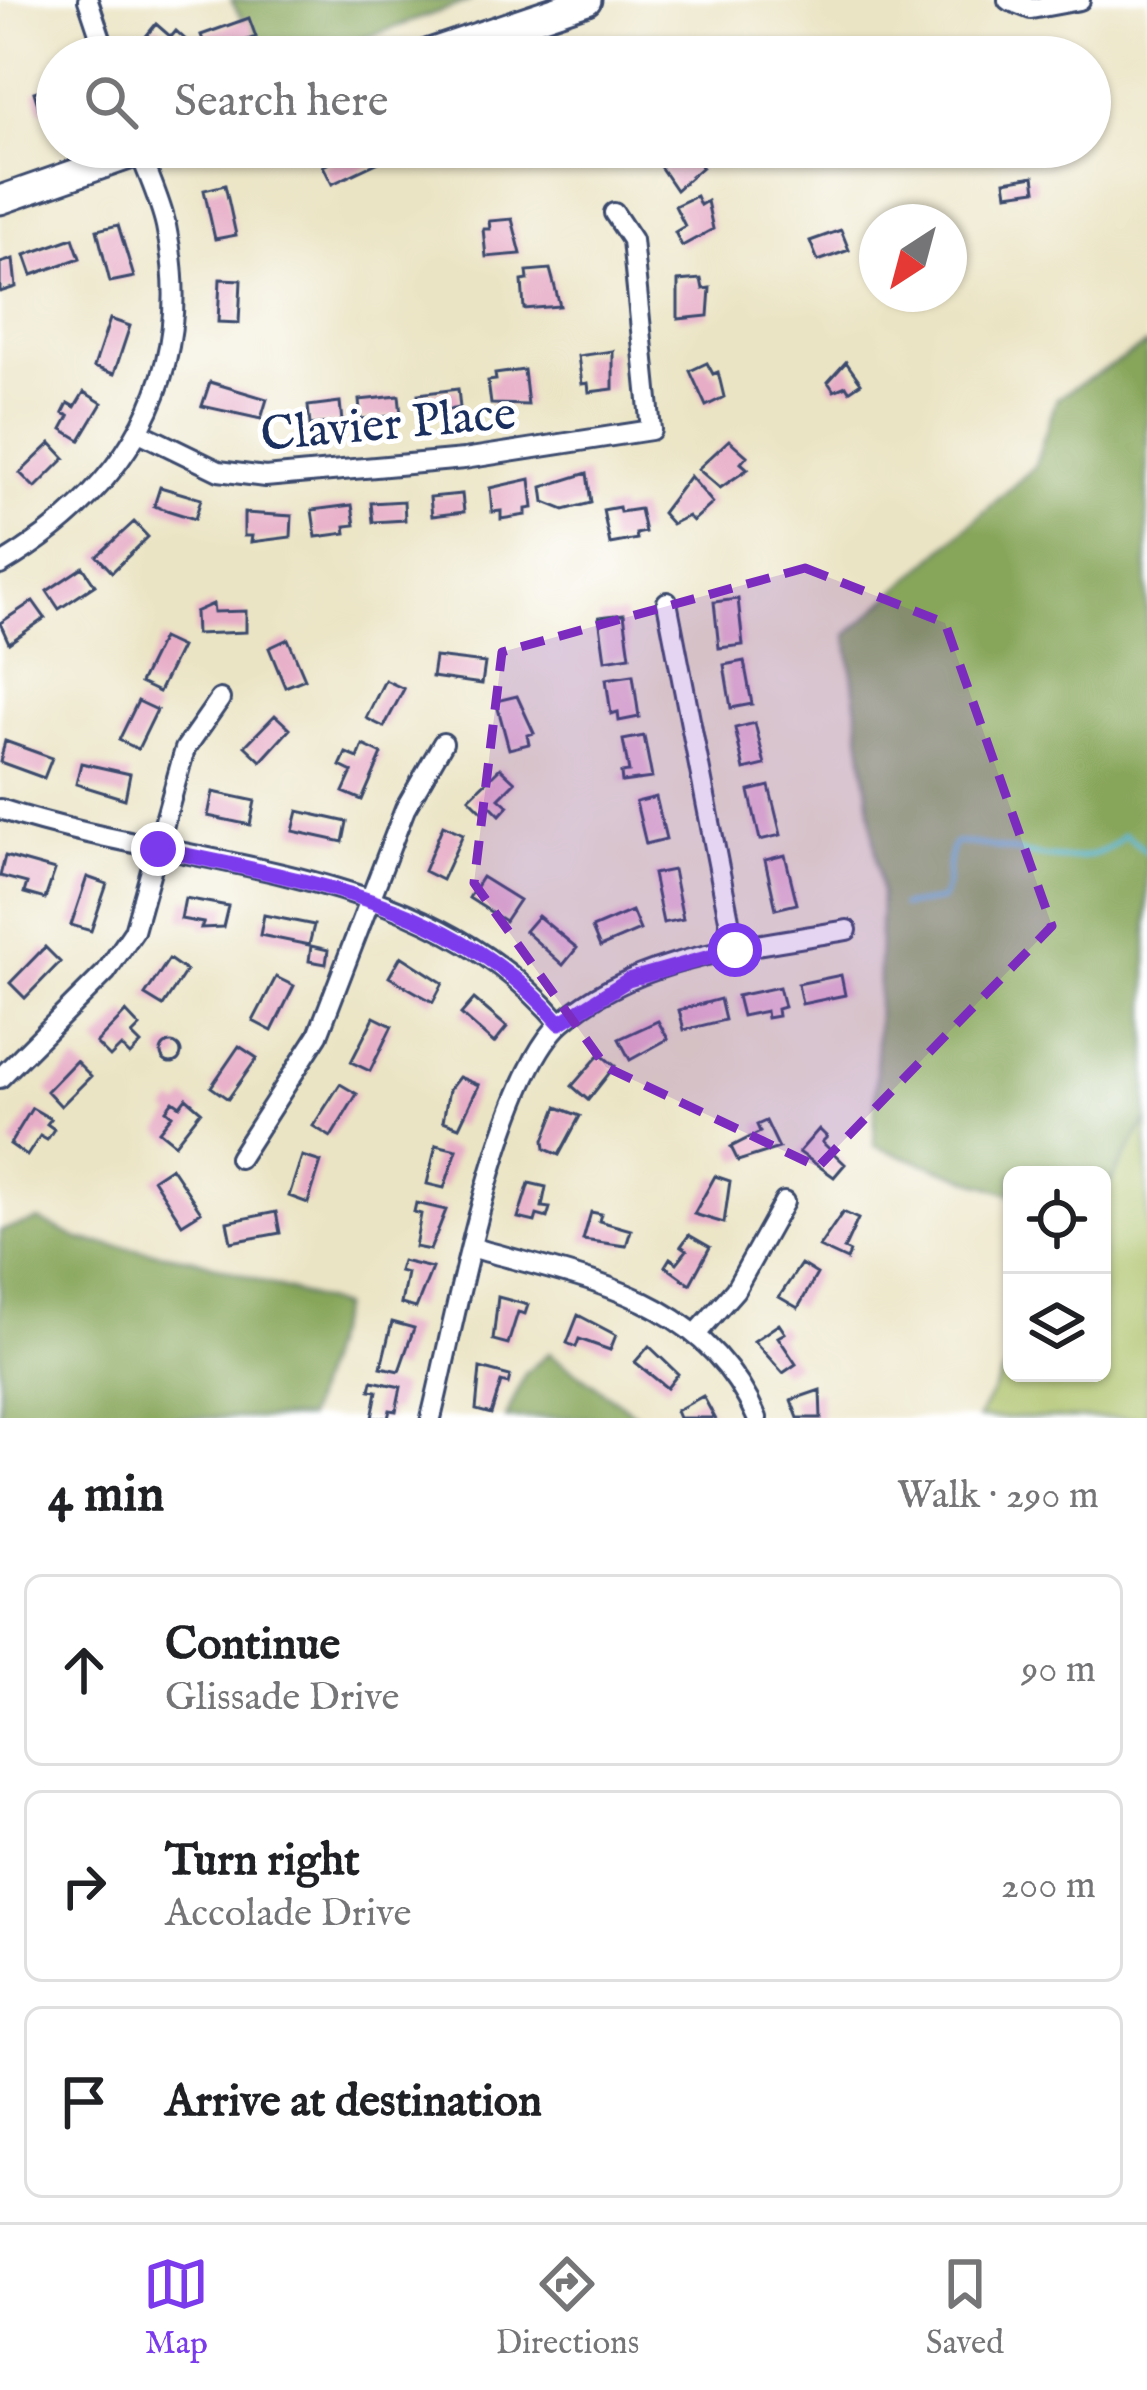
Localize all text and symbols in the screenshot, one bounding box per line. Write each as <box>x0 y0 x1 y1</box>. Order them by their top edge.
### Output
search box <box>36 36 1111 168</box>
icon: search <box>78 69 144 135</box>
text: Search here <box>174 74 388 131</box>
north arrow <box>859 204 967 312</box>
street label: Clavier Place <box>258 385 518 467</box>
route end <box>131 822 185 876</box>
route start <box>708 923 762 977</box>
map controls <box>1003 1166 1111 1382</box>
button: locate <box>1003 1166 1111 1274</box>
button: layers <box>1003 1274 1111 1382</box>
text: 4 min <box>48 1464 164 1529</box>
text: Walk · 290 m <box>897 1472 1099 1521</box>
text: Continue <box>165 1617 340 1674</box>
icon: ahead <box>51 1637 117 1703</box>
text: 90 m <box>1021 1646 1096 1695</box>
text: Glissade Drive <box>165 1674 399 1723</box>
text: Turn right <box>165 1833 360 1890</box>
icon: right <box>51 1853 117 1919</box>
text: 200 m <box>1001 1862 1096 1911</box>
text: Accolade Drive <box>165 1890 411 1939</box>
icon: arrive <box>51 2069 117 2135</box>
text: Arrive at destination <box>165 2074 542 2131</box>
tab: Map <box>143 2251 209 2365</box>
tab: Directions <box>496 2251 639 2365</box>
tab: Saved <box>926 2251 1004 2365</box>

